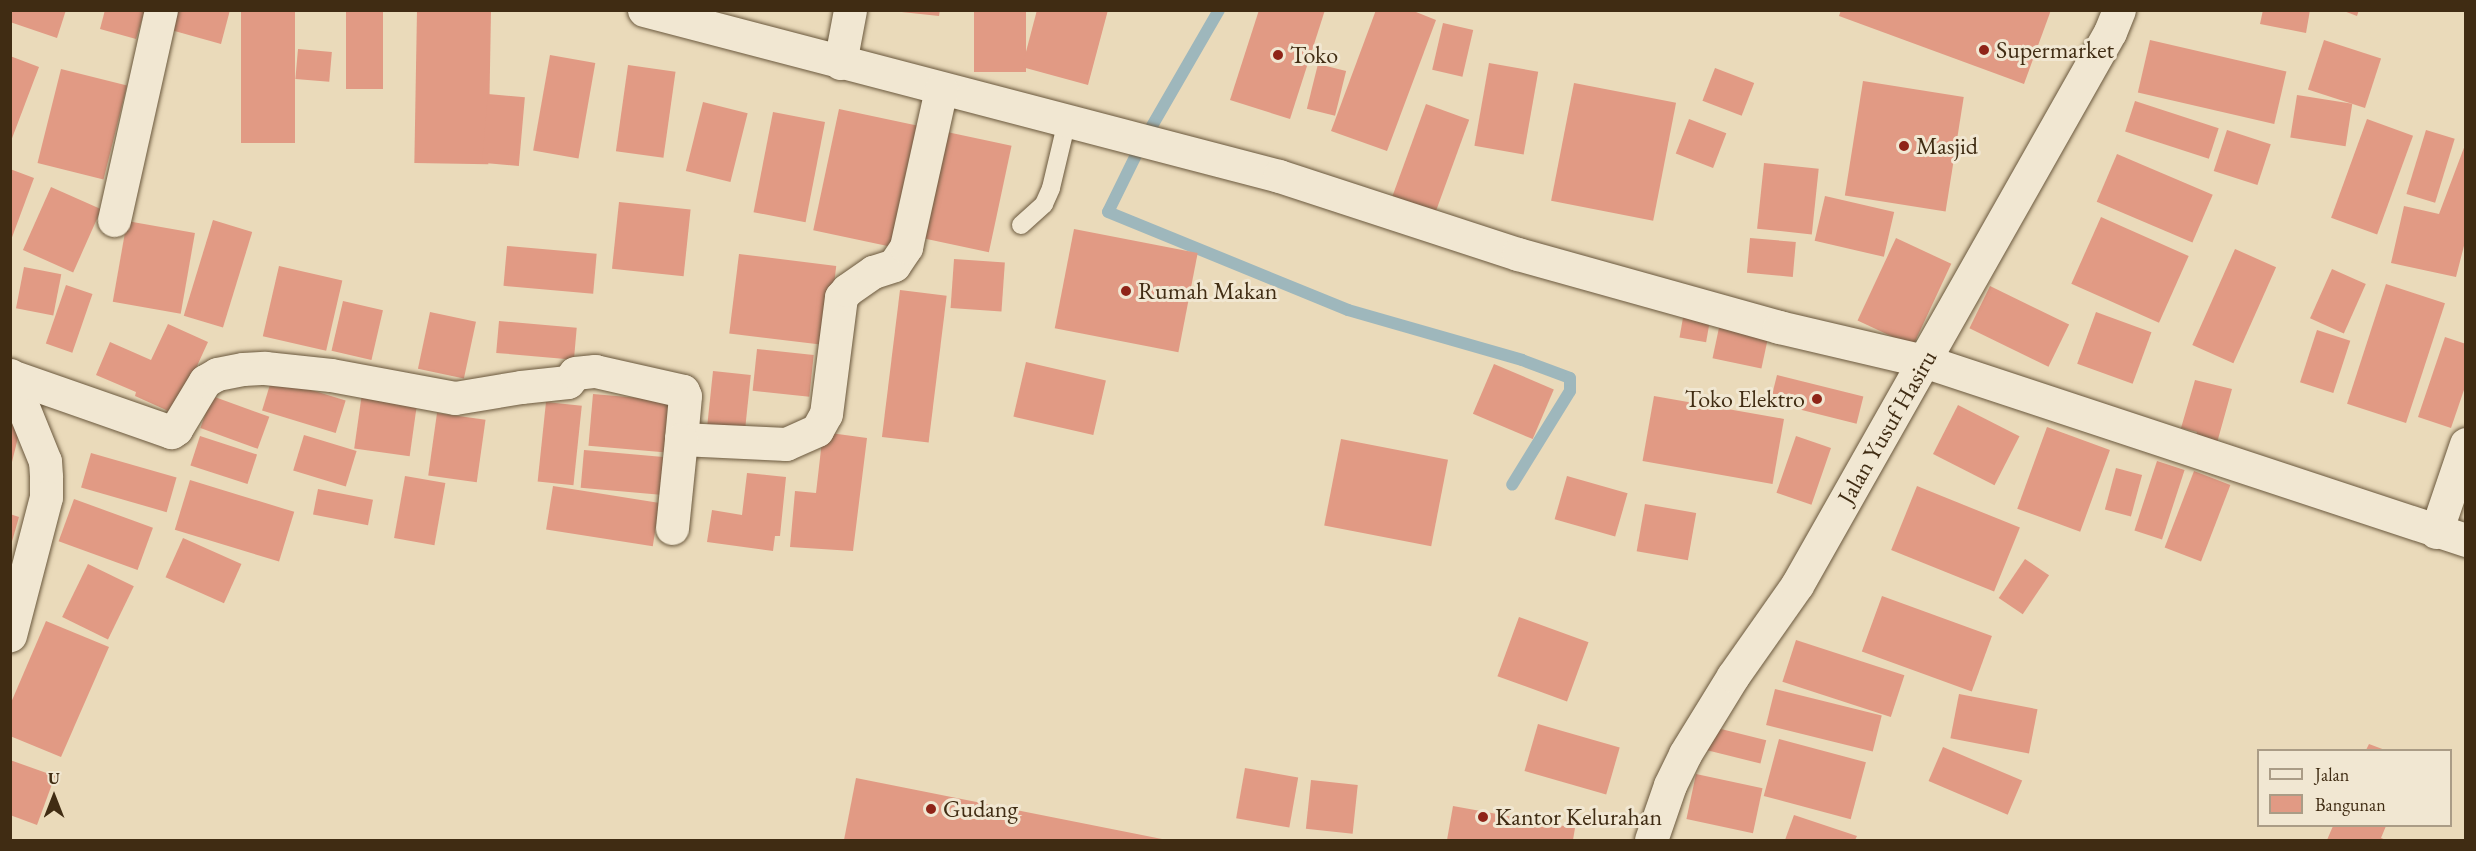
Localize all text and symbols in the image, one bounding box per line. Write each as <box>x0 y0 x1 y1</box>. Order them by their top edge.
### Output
place label: Supermarket <box>1996 36 2114 64</box>
place label: Toko <box>1290 41 1338 69</box>
marker: Supermarket <box>1977 43 1991 57</box>
marker: Toko <box>1271 48 1285 62</box>
place label: Masjid <box>1916 132 1978 160</box>
marker: Masjid <box>1897 139 1911 153</box>
place label: Rumah Makan <box>1138 277 1277 305</box>
marker: Rumah Makan <box>1119 284 1133 298</box>
street label: Jalan Yusuf Hasiru <box>1831 345 1943 509</box>
place label: Toko Elektro <box>1685 385 1805 413</box>
marker: Toko Elektro <box>1810 392 1824 406</box>
legend <box>2257 749 2452 827</box>
text: Jalan <box>2315 763 2349 786</box>
north arrow <box>24 767 84 827</box>
text: U <box>48 768 60 789</box>
text: Bangunan <box>2315 793 2386 816</box>
place label: Gudang <box>943 795 1018 823</box>
marker: Gudang <box>924 802 938 816</box>
place label: Kantor Kelurahan <box>1495 803 1662 831</box>
marker: Kantor Kelurahan <box>1476 810 1490 824</box>

